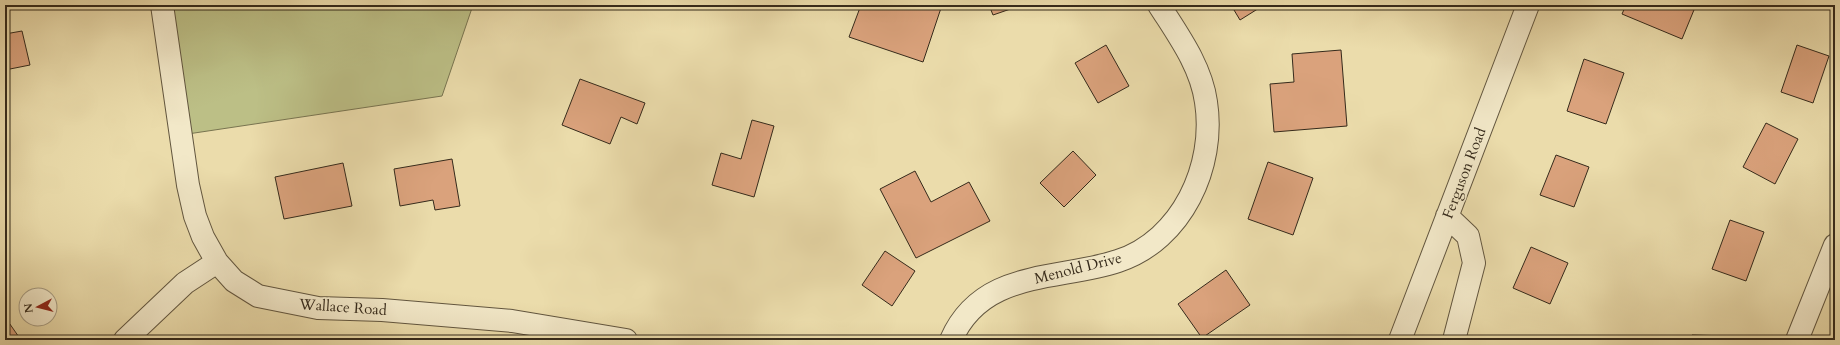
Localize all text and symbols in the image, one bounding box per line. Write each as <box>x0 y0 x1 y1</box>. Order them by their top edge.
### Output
street label: Ferguson Road <box>1437 125 1491 221</box>
street label: Menold Drive <box>1032 247 1124 289</box>
north arrow <box>18 287 58 327</box>
street label: Wallace Road <box>298 294 388 320</box>
text: N <box>20 302 37 314</box>

